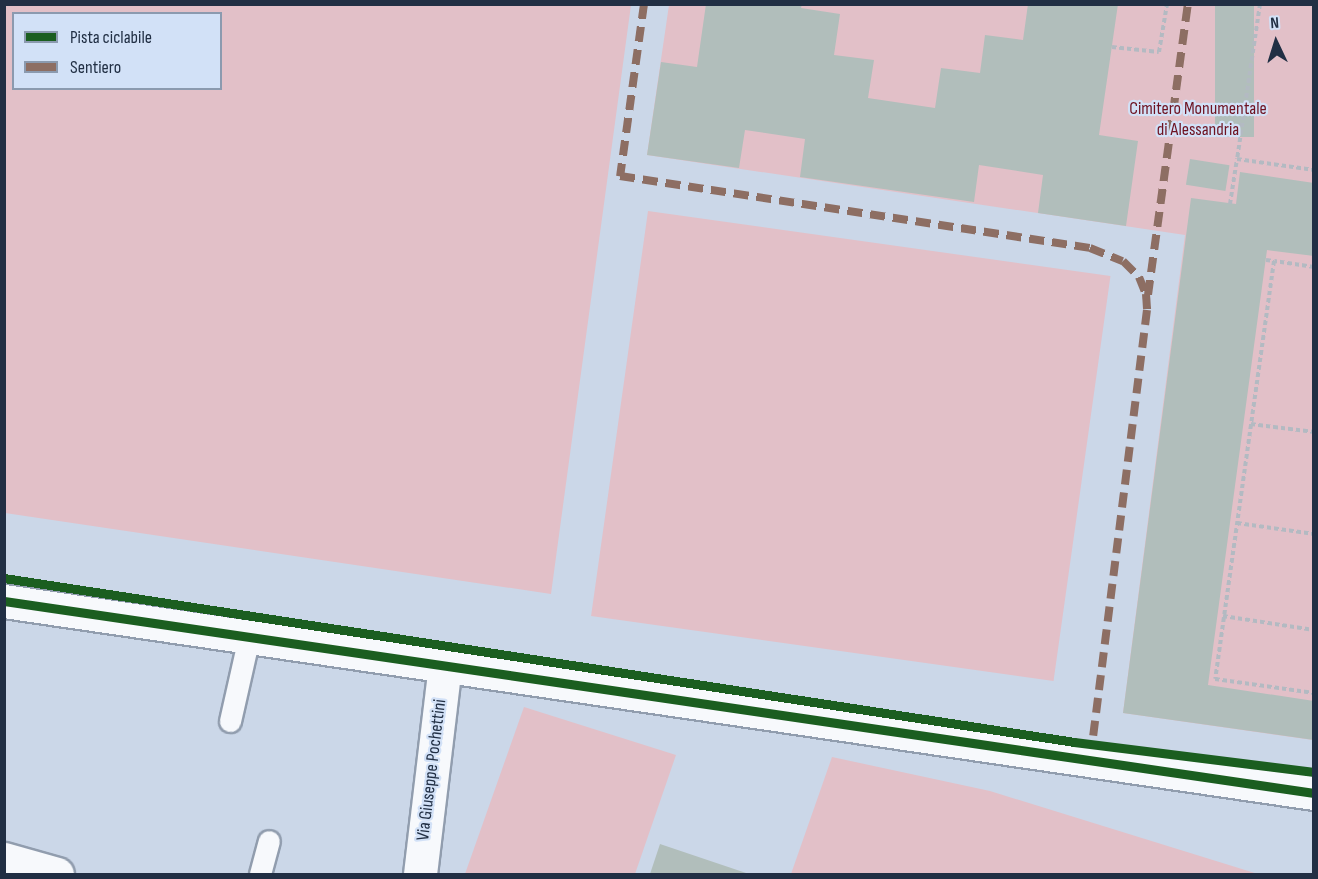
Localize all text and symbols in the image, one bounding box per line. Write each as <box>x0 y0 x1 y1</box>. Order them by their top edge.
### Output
legend <box>12 12 222 90</box>
north arrow <box>1246 12 1306 72</box>
text: N <box>1270 14 1280 33</box>
text: Pista ciclabile <box>70 27 152 48</box>
text: Sentiero <box>70 57 121 78</box>
park label: Cimitero Monumentale di Alessandria <box>1129 99 1267 142</box>
street label: Via Giuseppe Pochettini <box>413 698 451 842</box>

